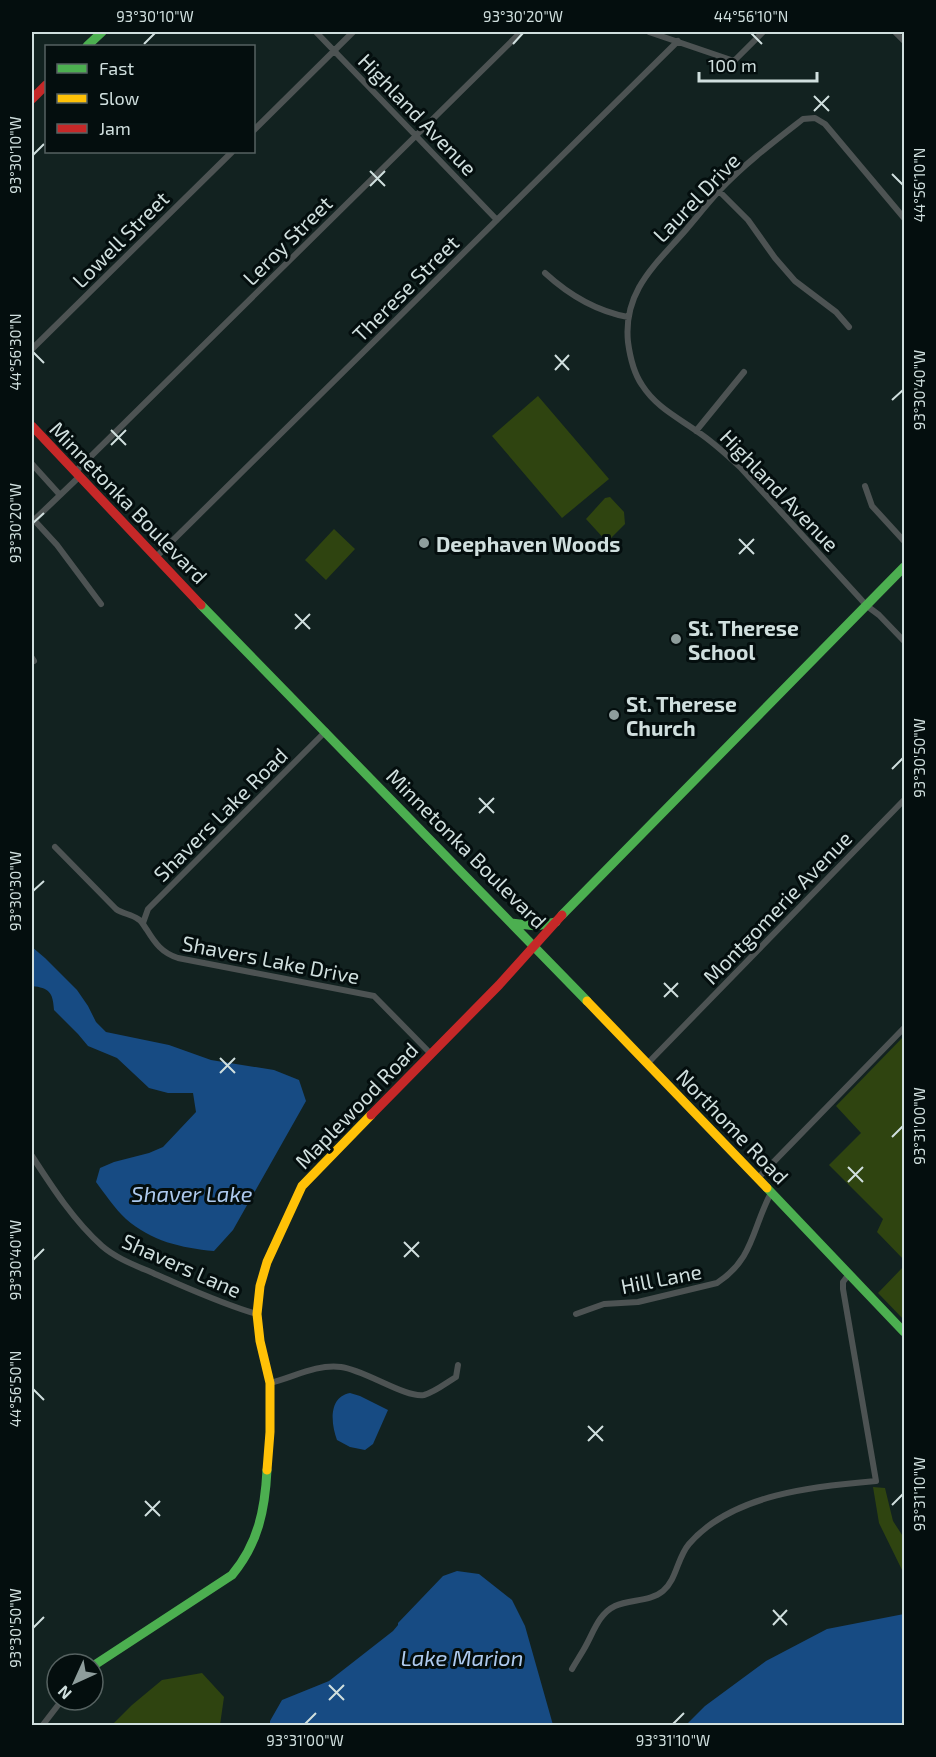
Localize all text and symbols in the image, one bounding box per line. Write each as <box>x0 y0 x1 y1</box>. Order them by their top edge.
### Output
text: 93°30'10"W <box>116 7 194 25</box>
text: 93°30'20"W <box>483 7 563 25</box>
text: 44°56'10"N <box>714 7 788 25</box>
legend <box>45 45 255 153</box>
scale bar <box>699 45 818 83</box>
street label: Highland Avenue <box>354 48 482 180</box>
text: 100 m <box>708 54 757 76</box>
text: Fast <box>99 57 134 79</box>
text: Slow <box>99 87 140 109</box>
text: 93°30'10"W <box>6 116 24 194</box>
text: Jam <box>99 117 131 139</box>
street label: Laurel Drive <box>647 147 745 247</box>
text: 44°56'10"N <box>910 148 928 222</box>
street label: Lowell Street <box>67 186 173 292</box>
street label: Leroy Street <box>237 190 337 290</box>
street label: Therese Street <box>347 230 463 346</box>
text: 44°56'30"N <box>6 314 24 390</box>
text: 93°30'40"W <box>910 350 928 430</box>
street label: Minnetonka Boulevard <box>45 416 213 588</box>
street label: Highland Avenue <box>716 424 844 556</box>
text: 93°30'20"W <box>6 483 24 563</box>
place label: Deephaven Woods <box>436 531 620 556</box>
marker: Deephaven Woods <box>417 536 431 550</box>
place label: St. Therese School <box>688 615 799 664</box>
marker: St. Therese School <box>669 632 683 646</box>
place label: St. Therese Church <box>626 691 737 740</box>
marker: St. Therese Church <box>607 708 621 722</box>
text: 93°30'50"W <box>910 718 928 798</box>
street label: Shavers Lake Road <box>148 742 292 886</box>
street label: Minnetonka Boulevard <box>382 763 552 933</box>
street label: Montgomerie Avenue <box>697 825 857 989</box>
text: 93°30'30"W <box>6 851 24 931</box>
street label: Shavers Lake Drive <box>180 930 362 988</box>
street label: Maplewood Road <box>289 1037 423 1173</box>
street label: Northome Road <box>672 1063 794 1189</box>
text: 93°31'00"W <box>910 1087 928 1165</box>
water label: Shaver Lake <box>131 1180 253 1206</box>
text: 93°30'40"W <box>6 1220 24 1300</box>
street label: Shavers Lane <box>119 1228 245 1302</box>
street label: Hill Lane <box>619 1258 703 1298</box>
text: 44°56'50"N <box>6 1351 24 1427</box>
text: 93°31'10"W <box>910 1457 928 1531</box>
text: 93°30'50"W <box>6 1588 24 1668</box>
water label: Lake Marion <box>401 1644 523 1670</box>
north arrow <box>45 1652 105 1712</box>
text: N <box>53 1682 75 1704</box>
text: 93°31'00"W <box>266 1731 344 1749</box>
text: 93°31'10"W <box>636 1731 710 1749</box>

